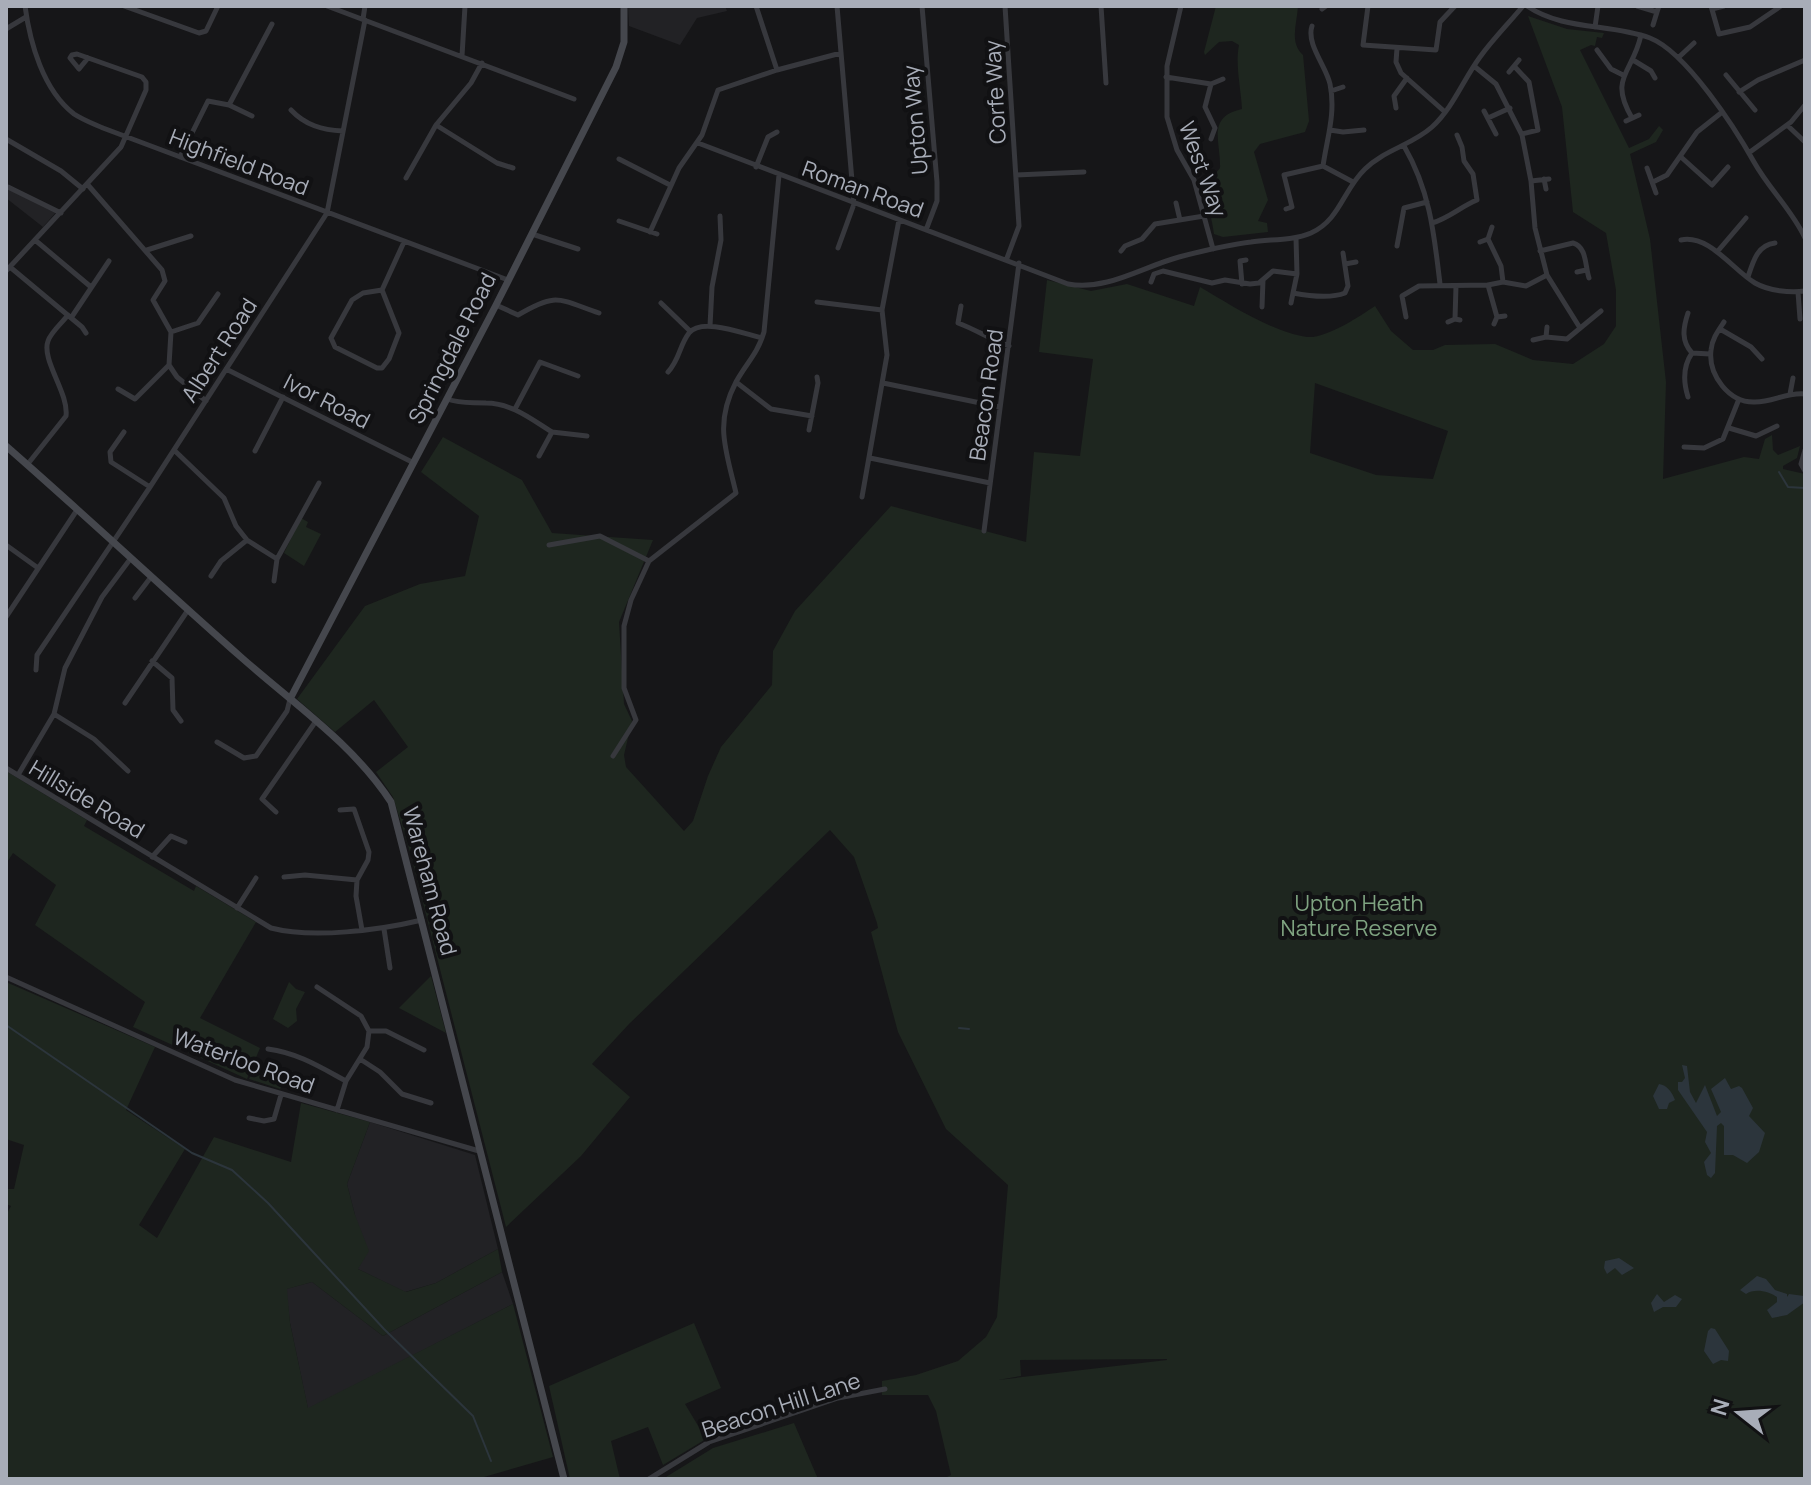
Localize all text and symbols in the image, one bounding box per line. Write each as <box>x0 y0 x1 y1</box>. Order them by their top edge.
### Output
street label: Corfe Way <box>977 39 1013 145</box>
street label: Upton Way <box>895 63 935 176</box>
street label: West Way <box>1172 117 1234 221</box>
street label: Highfield Road <box>165 122 313 202</box>
street label: Roman Road <box>798 153 928 225</box>
street label: Springdale Road <box>401 267 503 429</box>
street label: Albert Road <box>174 292 264 408</box>
street label: Beacon Road <box>962 327 1010 463</box>
street label: Ivor Road <box>279 366 375 436</box>
street label: Hillside Road <box>24 753 150 845</box>
street label: Wareham Road <box>396 803 464 959</box>
park label: Upton Heath Nature Reserve <box>1281 888 1438 943</box>
street label: Waterloo Road <box>169 1021 319 1101</box>
street label: Beacon Hill Lane <box>698 1365 864 1445</box>
north arrow <box>1699 1373 1779 1453</box>
text: N <box>1703 1395 1737 1419</box>

